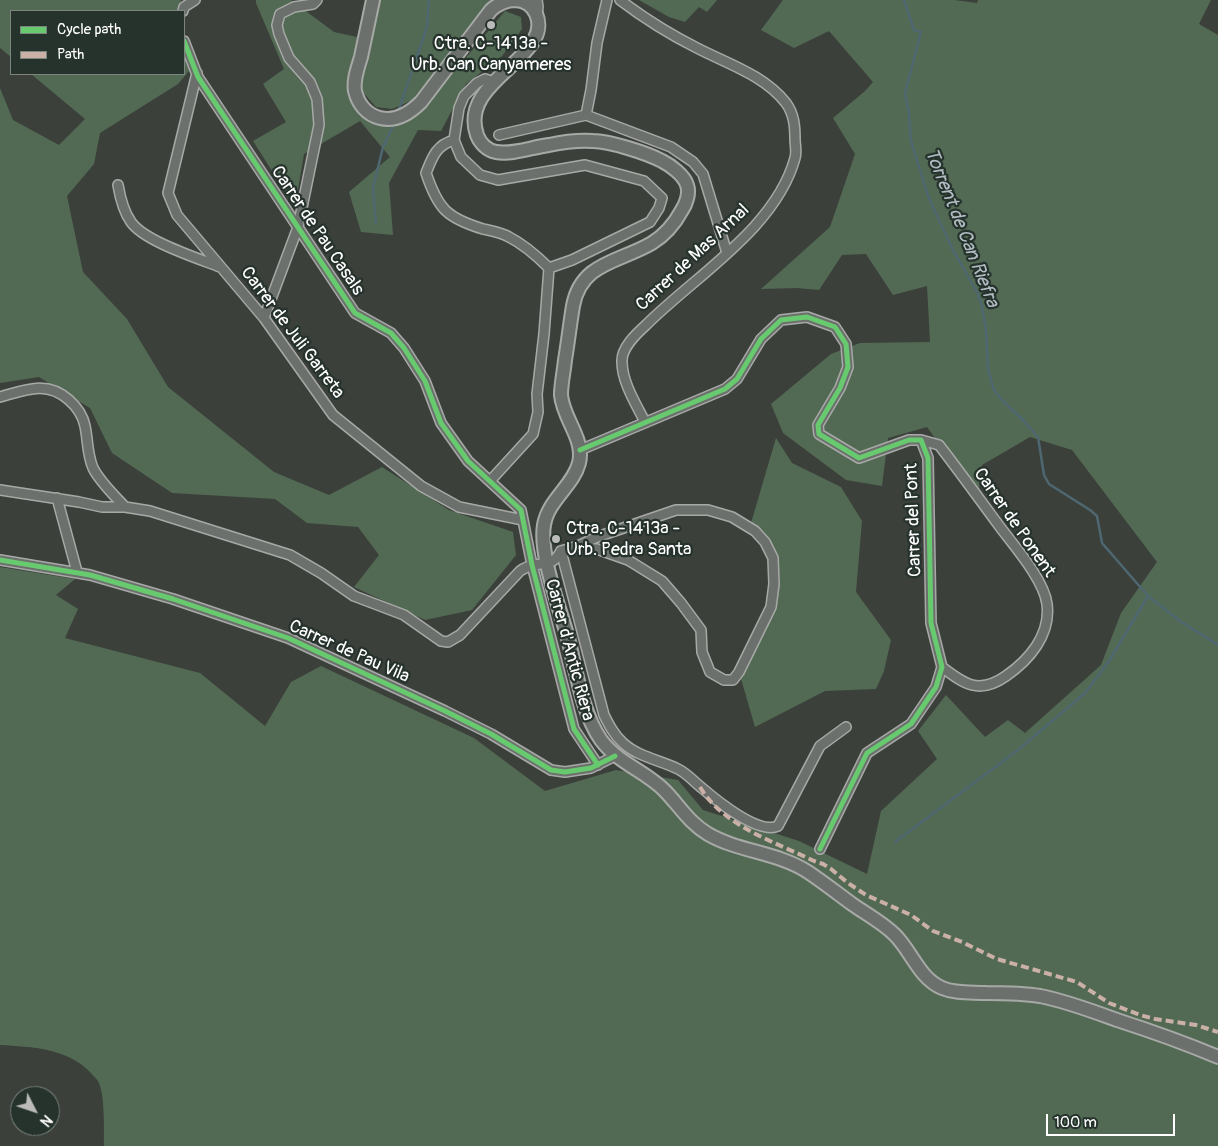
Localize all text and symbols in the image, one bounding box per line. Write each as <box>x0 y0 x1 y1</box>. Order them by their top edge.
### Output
legend <box>10 10 185 75</box>
marker: Ctra. C-1413a - Urb. Can Canyameres <box>485 19 497 31</box>
text: Cycle path <box>57 20 121 39</box>
place label: Ctra. C-1413a - Urb. Can Canyameres <box>411 33 571 76</box>
text: Path <box>57 45 84 64</box>
water label: Torrent de Can Riefra <box>919 145 1003 311</box>
street label: Carrer de Pau Casals <box>266 162 368 300</box>
street label: Carrer de Mas Arnal <box>632 200 754 316</box>
street label: Carrer de Juli Garreta <box>235 263 349 403</box>
street label: Carrer del Pont <box>901 463 927 577</box>
street label: Carrer de Ponent <box>968 464 1060 582</box>
place label: Ctra. C-1413a - Urb. Pedra Santa <box>566 518 691 560</box>
marker: Ctra. C-1413a - Urb. Pedra Santa <box>550 533 562 545</box>
street label: Carrer d'Antic Riera <box>540 577 598 723</box>
street label: Carrer de Pau Vila <box>285 616 413 688</box>
north arrow <box>10 1086 60 1136</box>
scale bar <box>1048 1104 1177 1136</box>
text: N <box>36 1111 55 1130</box>
text: 100 m <box>1054 1113 1097 1132</box>

